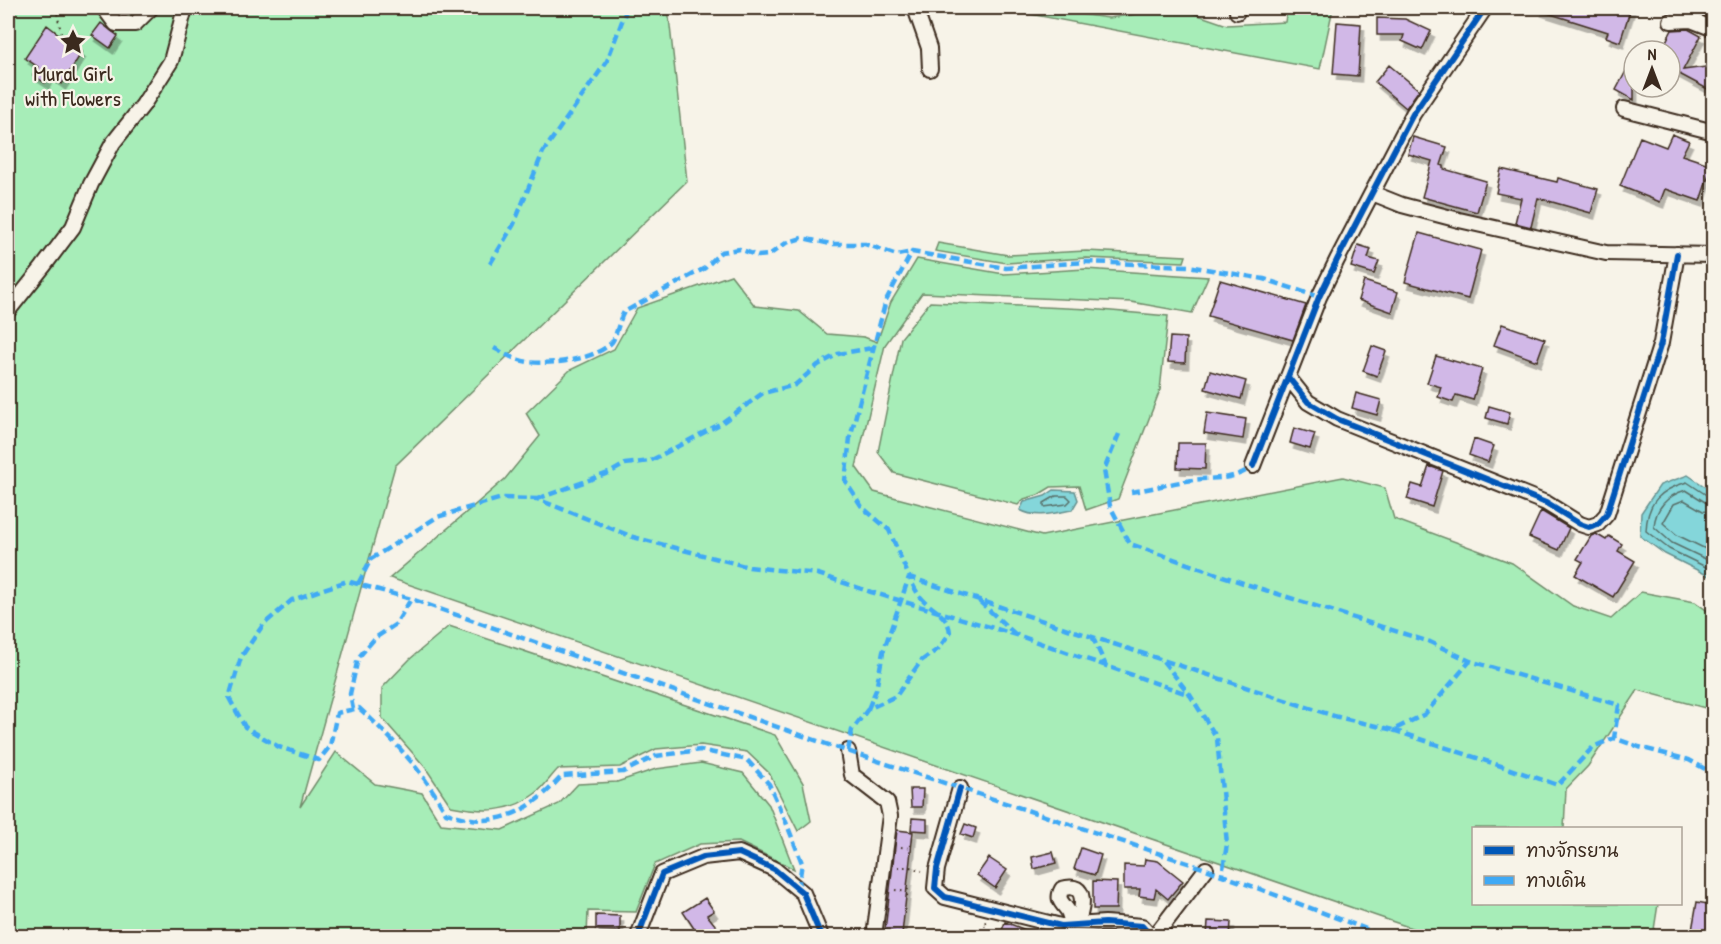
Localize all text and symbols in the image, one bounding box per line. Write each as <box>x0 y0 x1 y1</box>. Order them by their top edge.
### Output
place icon: Mural Girl with Flowers <box>58 27 88 57</box>
north arrow <box>1622 39 1682 99</box>
text: N <box>1648 43 1657 65</box>
place label: Mural Girl with Flowers <box>25 58 121 113</box>
legend <box>1472 827 1682 905</box>
text: ทางจักรยาน <box>1526 838 1618 863</box>
text: ทางเดิน <box>1526 868 1586 893</box>

